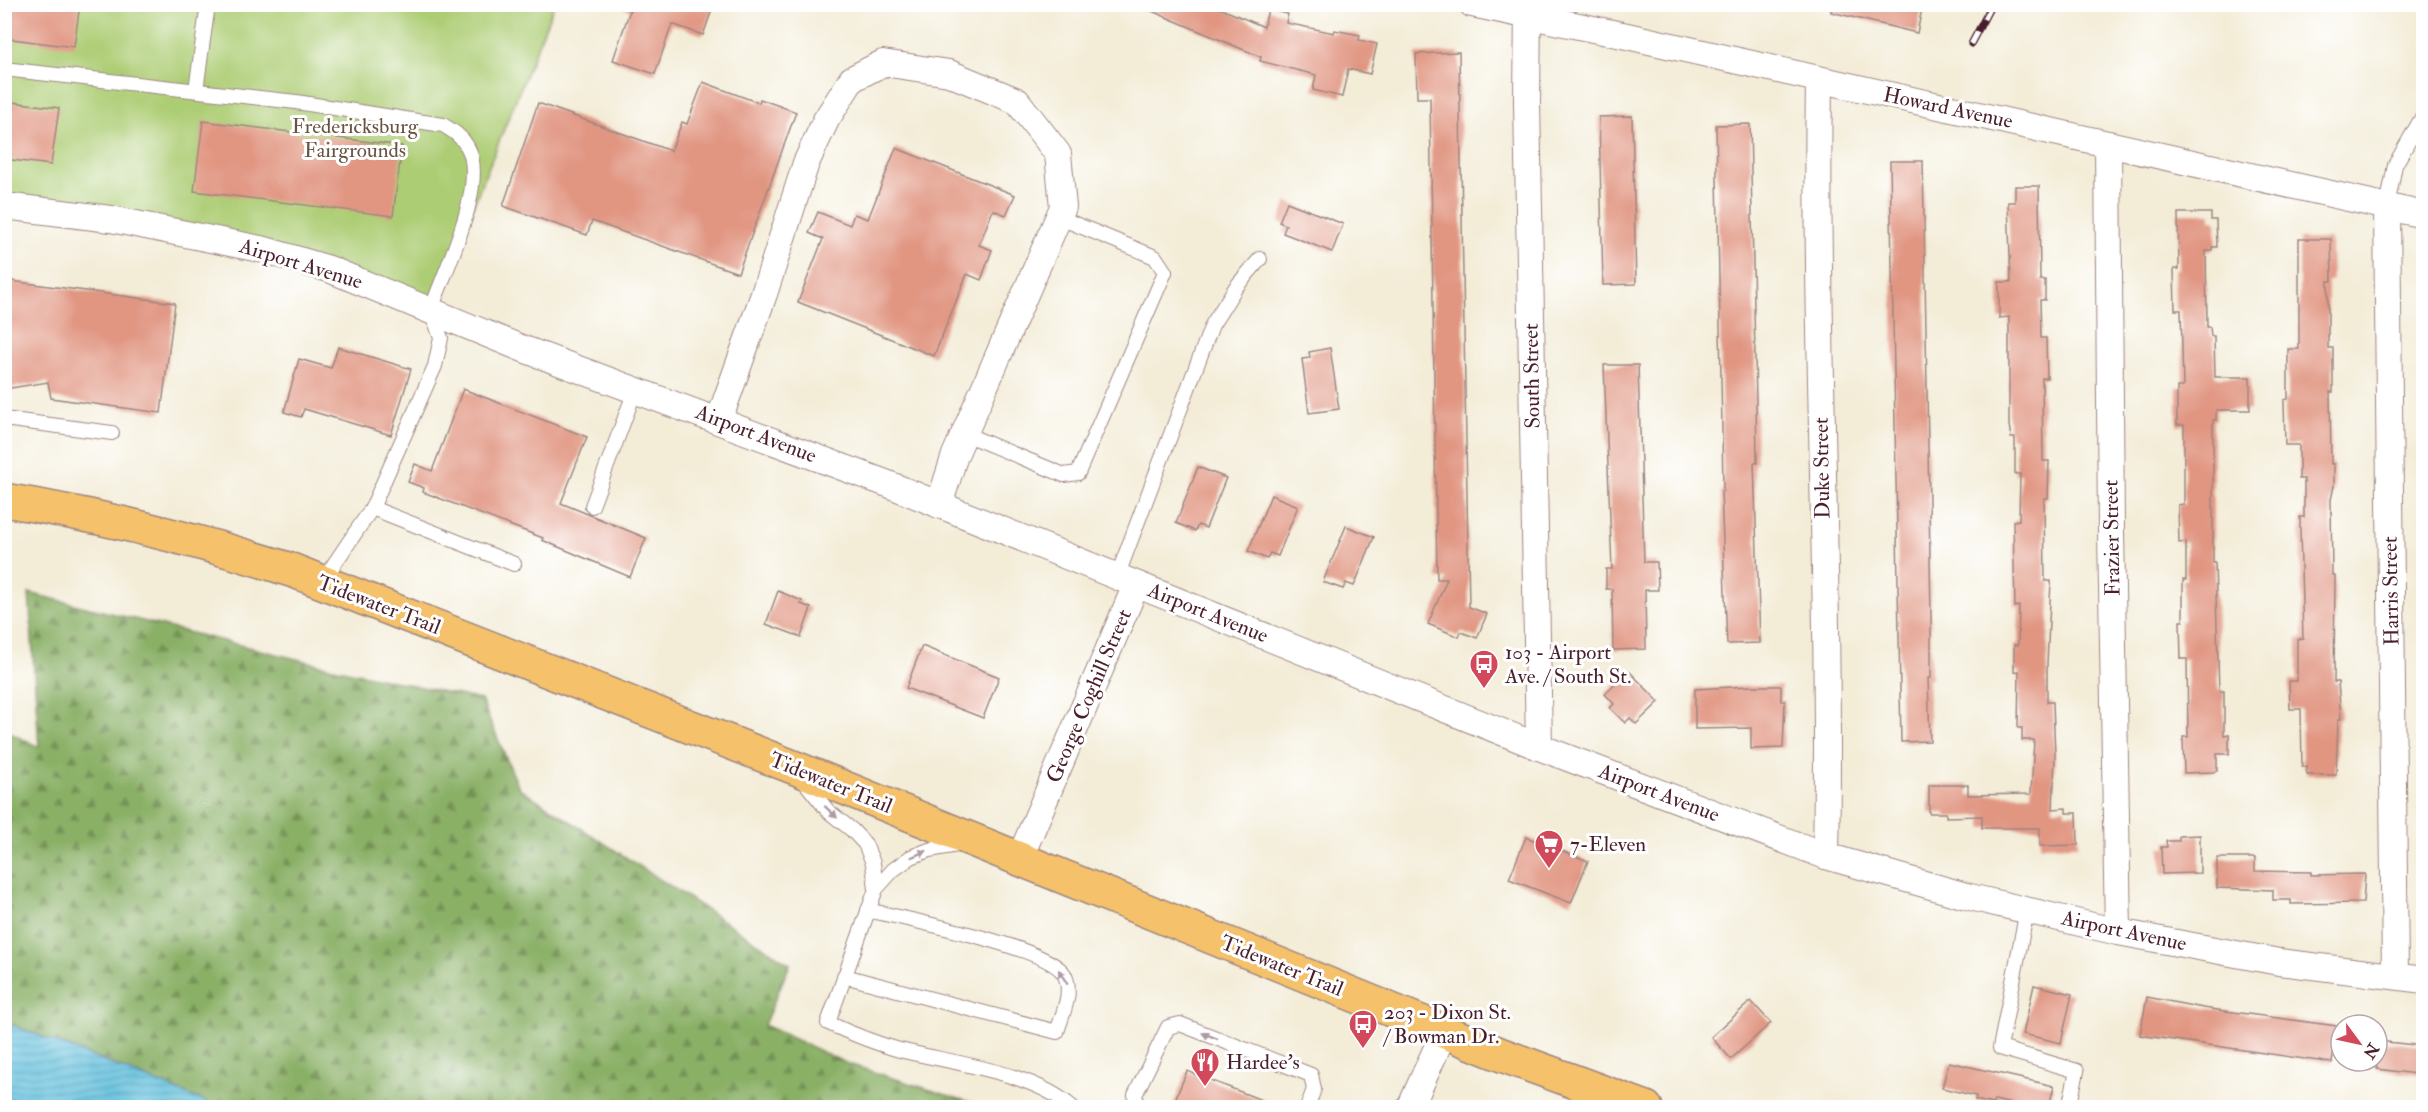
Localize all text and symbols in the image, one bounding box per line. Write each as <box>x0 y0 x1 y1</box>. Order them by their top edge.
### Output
street label: Howard Avenue <box>1881 81 2015 135</box>
park label: Fredericksburg Fairgrounds <box>292 113 419 164</box>
street label: Airport Avenue <box>235 232 366 296</box>
street label: South Street <box>1518 323 1546 429</box>
street label: Airport Avenue <box>691 398 820 469</box>
street label: Duke Street <box>1808 417 1836 519</box>
street label: Frazier Street <box>2097 479 2127 596</box>
street label: Harris Street <box>2377 536 2405 646</box>
street label: Tidewater Trail <box>313 569 445 641</box>
street label: Airport Avenue <box>1143 576 1272 649</box>
street label: George Coghill Street <box>1040 605 1138 787</box>
place label: 103 - Airport Ave. / South St. <box>1504 639 1631 690</box>
bus stop icon: 103 - Airport Ave. / South St. <box>1468 648 1500 690</box>
street label: Tidewater Trail <box>766 746 897 820</box>
street label: Airport Avenue <box>1594 757 1723 828</box>
one-way arrow <box>823 805 838 819</box>
supermarket icon: 7-Eleven <box>1533 828 1565 870</box>
place label: 7-Eleven <box>1570 831 1646 858</box>
one-way arrow <box>910 849 928 858</box>
street label: Airport Avenue <box>2058 904 2189 957</box>
street label: Tidewater Trail <box>1217 929 1348 1003</box>
one-way arrow <box>1058 968 1068 985</box>
place label: 203 - Dixon St. / Bowman Dr. <box>1382 999 1511 1050</box>
bus stop icon: 203 - Dixon St. / Bowman Dr. <box>1347 1008 1379 1050</box>
north arrow <box>2329 1013 2389 1073</box>
one-way arrow <box>1201 1031 1219 1041</box>
text: N <box>2358 1038 2384 1063</box>
restaurant icon: Hardee's <box>1189 1046 1221 1088</box>
place label: Hardee's <box>1226 1049 1300 1076</box>

